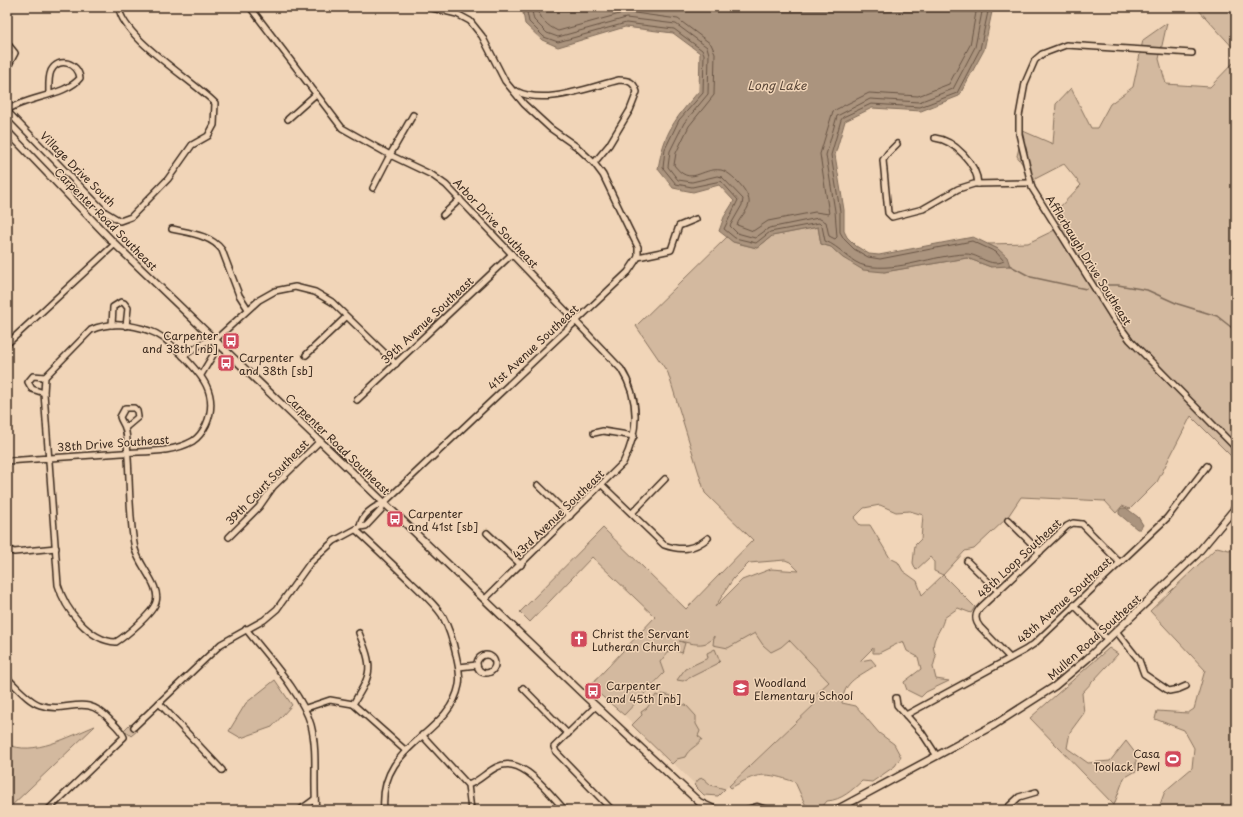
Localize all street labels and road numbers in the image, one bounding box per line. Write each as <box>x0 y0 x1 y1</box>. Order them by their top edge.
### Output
street label: Village Drive South <box>36 127 120 211</box>
street label: Carpenter Road Southeast <box>51 164 162 275</box>
street label: Arbor Drive Southeast <box>450 174 543 272</box>
street label: Afflerbaugh Drive Southeast <box>1042 192 1136 329</box>
street label: 39th Avenue Southeast <box>377 272 478 368</box>
street label: 41st Avenue Southeast <box>484 300 583 394</box>
street label: Carpenter Road Southeast <box>282 389 395 499</box>
street label: 38th Drive Southeast <box>56 431 170 455</box>
street label: 39th Court Southeast <box>221 435 313 529</box>
street label: 43rd Avenue Southeast <box>508 465 608 563</box>
street label: 48th Loop Southeast <box>973 514 1065 602</box>
street label: 48th Avenue Southeast <box>1013 552 1115 647</box>
street label: Mullen Road Southeast <box>1043 590 1145 684</box>

